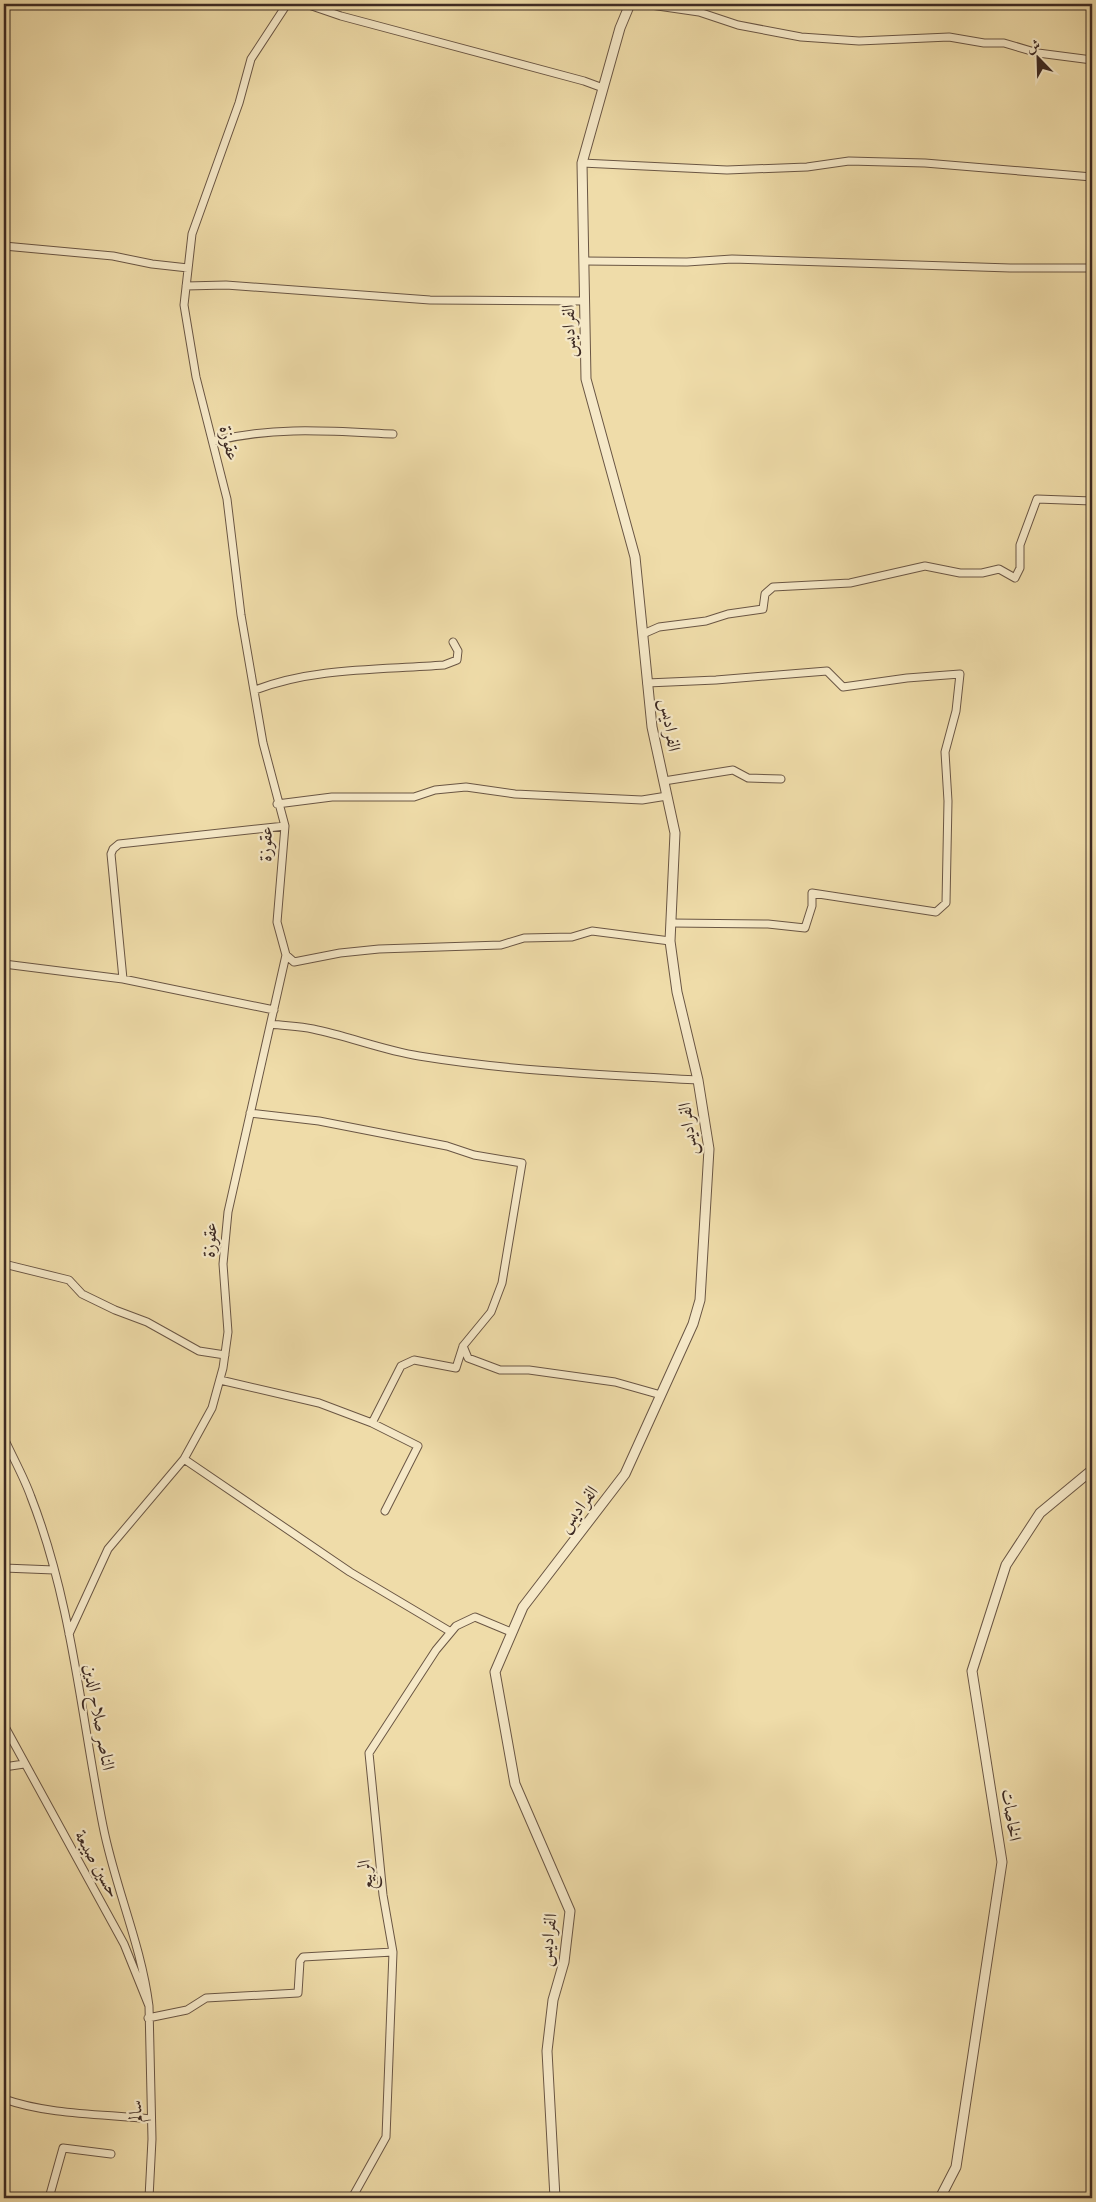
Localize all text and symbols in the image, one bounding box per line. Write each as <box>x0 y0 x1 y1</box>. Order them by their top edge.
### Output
north arrow <box>1014 32 1064 82</box>
text: ش <box>1023 36 1043 57</box>
street label: الفراديس <box>558 304 581 358</box>
street label: عقوزة <box>215 423 243 463</box>
street label: الفراديس <box>654 697 685 753</box>
street label: عقوزة <box>255 826 277 862</box>
street label: الفراديس <box>674 1101 703 1157</box>
street label: عقوزة <box>198 1222 222 1258</box>
street label: الفراديس <box>553 1481 604 1537</box>
street label: الناصر صلاح الدين <box>74 1662 119 1773</box>
street label: الخاصات <box>997 1787 1026 1843</box>
street label: حسين صيبعة <box>70 1826 124 1902</box>
street label: الربيع <box>354 1858 383 1891</box>
street label: الفراديس <box>534 1912 563 1968</box>
street label: سالم <box>125 2099 152 2123</box>

